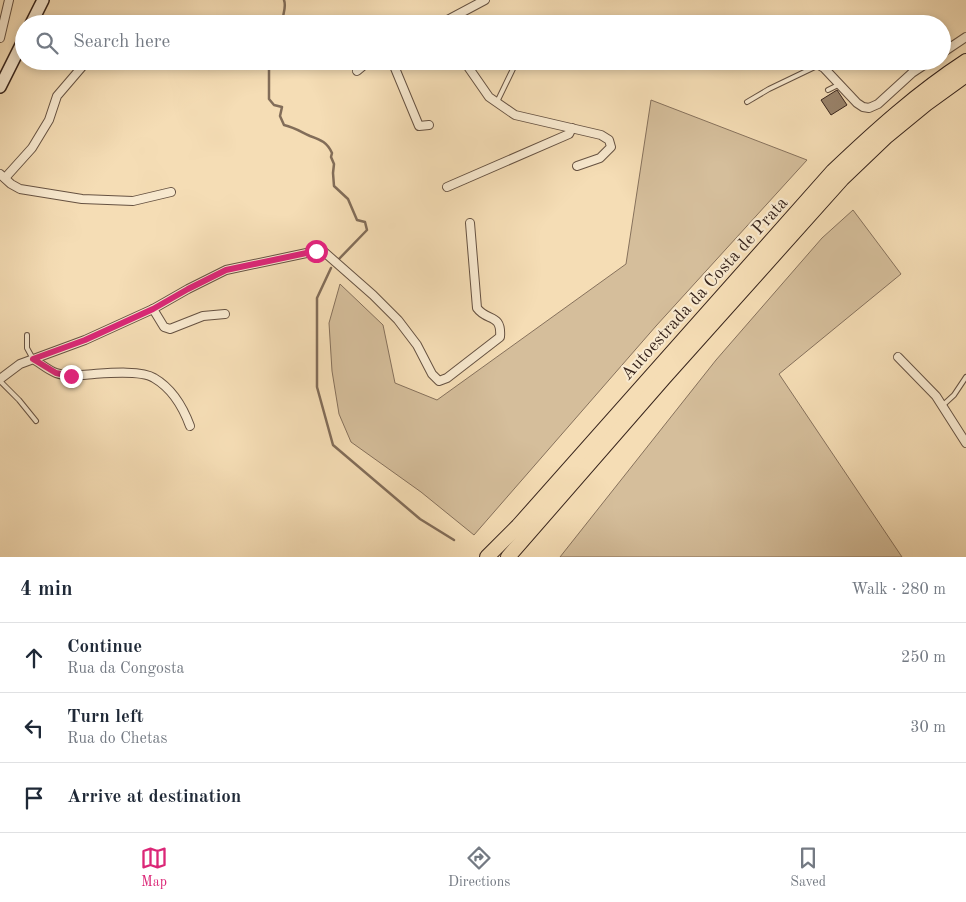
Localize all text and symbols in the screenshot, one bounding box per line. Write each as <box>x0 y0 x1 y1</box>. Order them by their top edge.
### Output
search box <box>15 15 951 70</box>
icon: search <box>33 29 61 57</box>
text: Search here <box>73 33 170 52</box>
street label: Autoestrada da Costa de Prata <box>618 194 792 384</box>
route start <box>305 240 328 263</box>
route end <box>60 365 83 388</box>
text: 4 min <box>20 579 73 600</box>
text: Walk · 280 m <box>851 582 946 598</box>
text: Continue <box>67 638 142 657</box>
icon: ahead <box>20 644 48 672</box>
text: 250 m <box>901 650 946 666</box>
text: Rua da Congosta <box>67 661 184 677</box>
text: Turn left <box>67 708 144 727</box>
icon: left <box>20 714 48 742</box>
text: 30 m <box>910 720 946 736</box>
text: Rua do Chetas <box>67 731 167 747</box>
icon: arrive <box>20 784 48 812</box>
text: Arrive at destination <box>67 788 241 807</box>
tab: Map <box>140 844 168 891</box>
tab: Directions <box>448 844 510 891</box>
tab: Saved <box>790 844 826 891</box>

